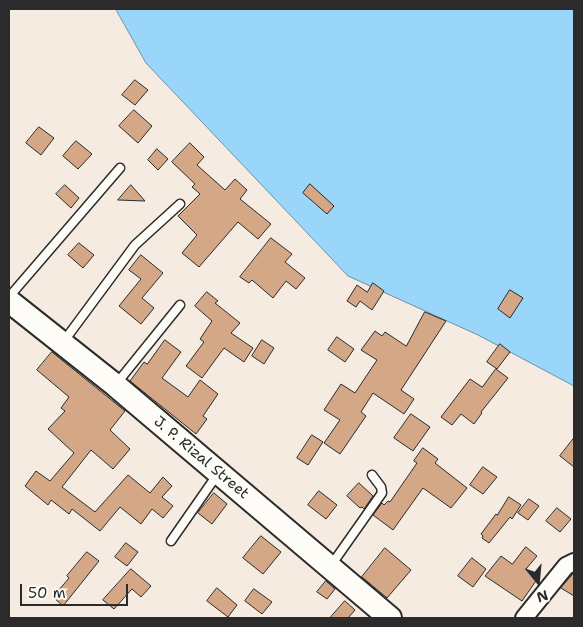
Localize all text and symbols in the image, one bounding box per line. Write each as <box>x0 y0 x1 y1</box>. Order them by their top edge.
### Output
street label: J. P. Rizal Street <box>150 413 252 503</box>
north arrow <box>513 557 563 607</box>
scale bar <box>22 574 130 606</box>
text: 50 m <box>28 583 66 603</box>
text: N <box>534 586 550 607</box>

